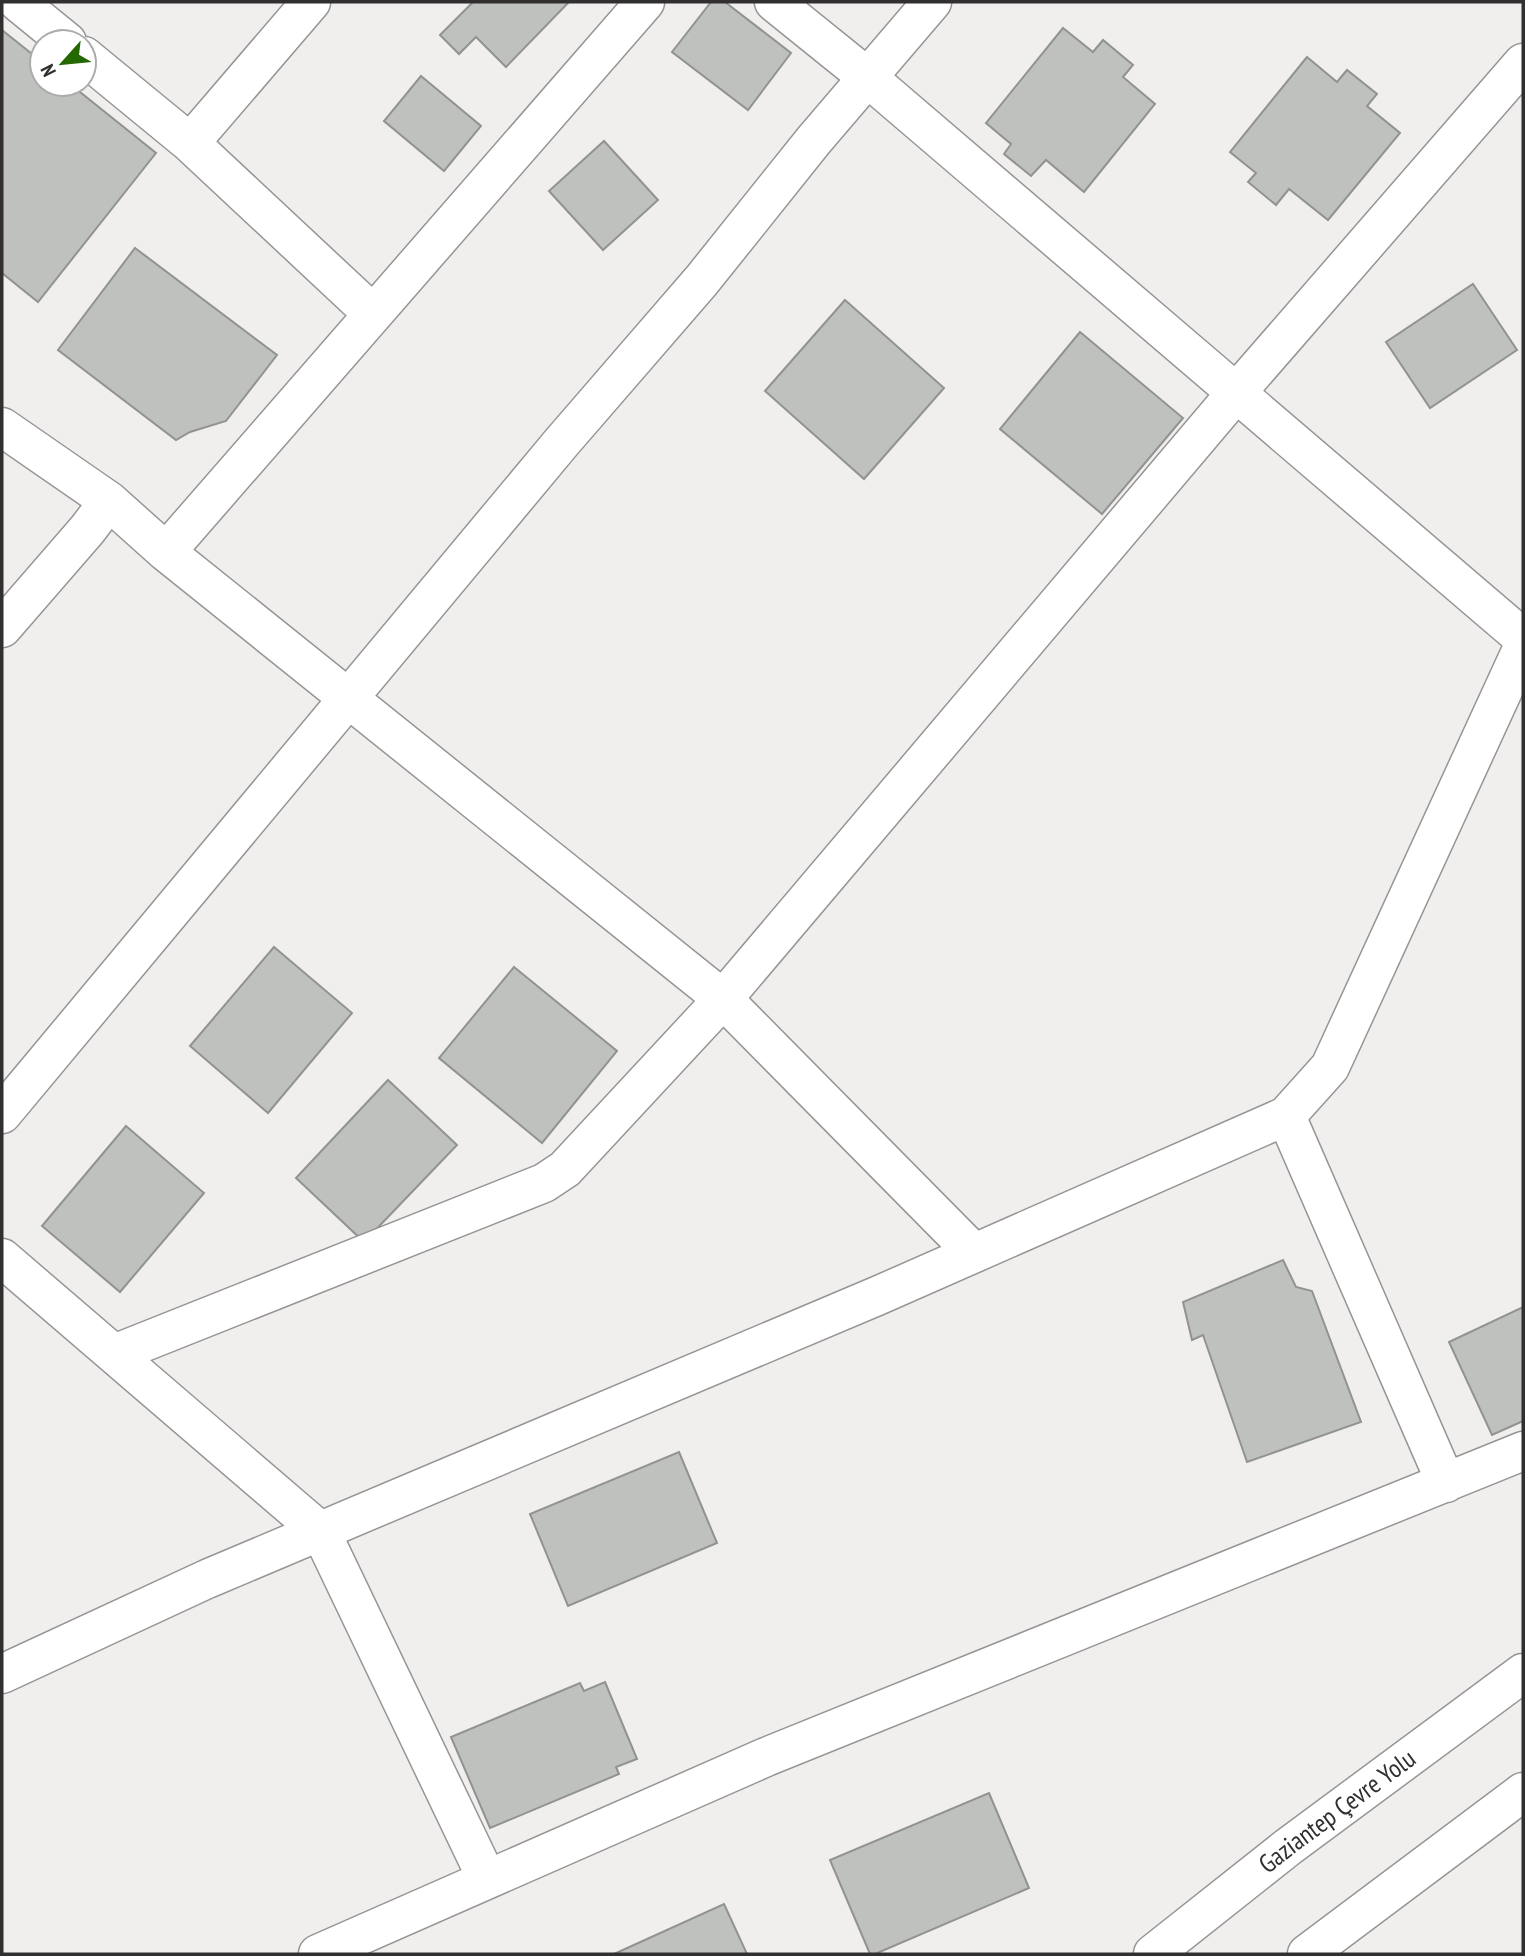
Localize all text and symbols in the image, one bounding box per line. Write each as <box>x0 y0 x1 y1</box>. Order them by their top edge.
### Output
north arrow <box>28 28 98 98</box>
text: N <box>35 61 61 81</box>
street label: Gaziantep Çevre Yolu <box>1252 1741 1422 1880</box>

